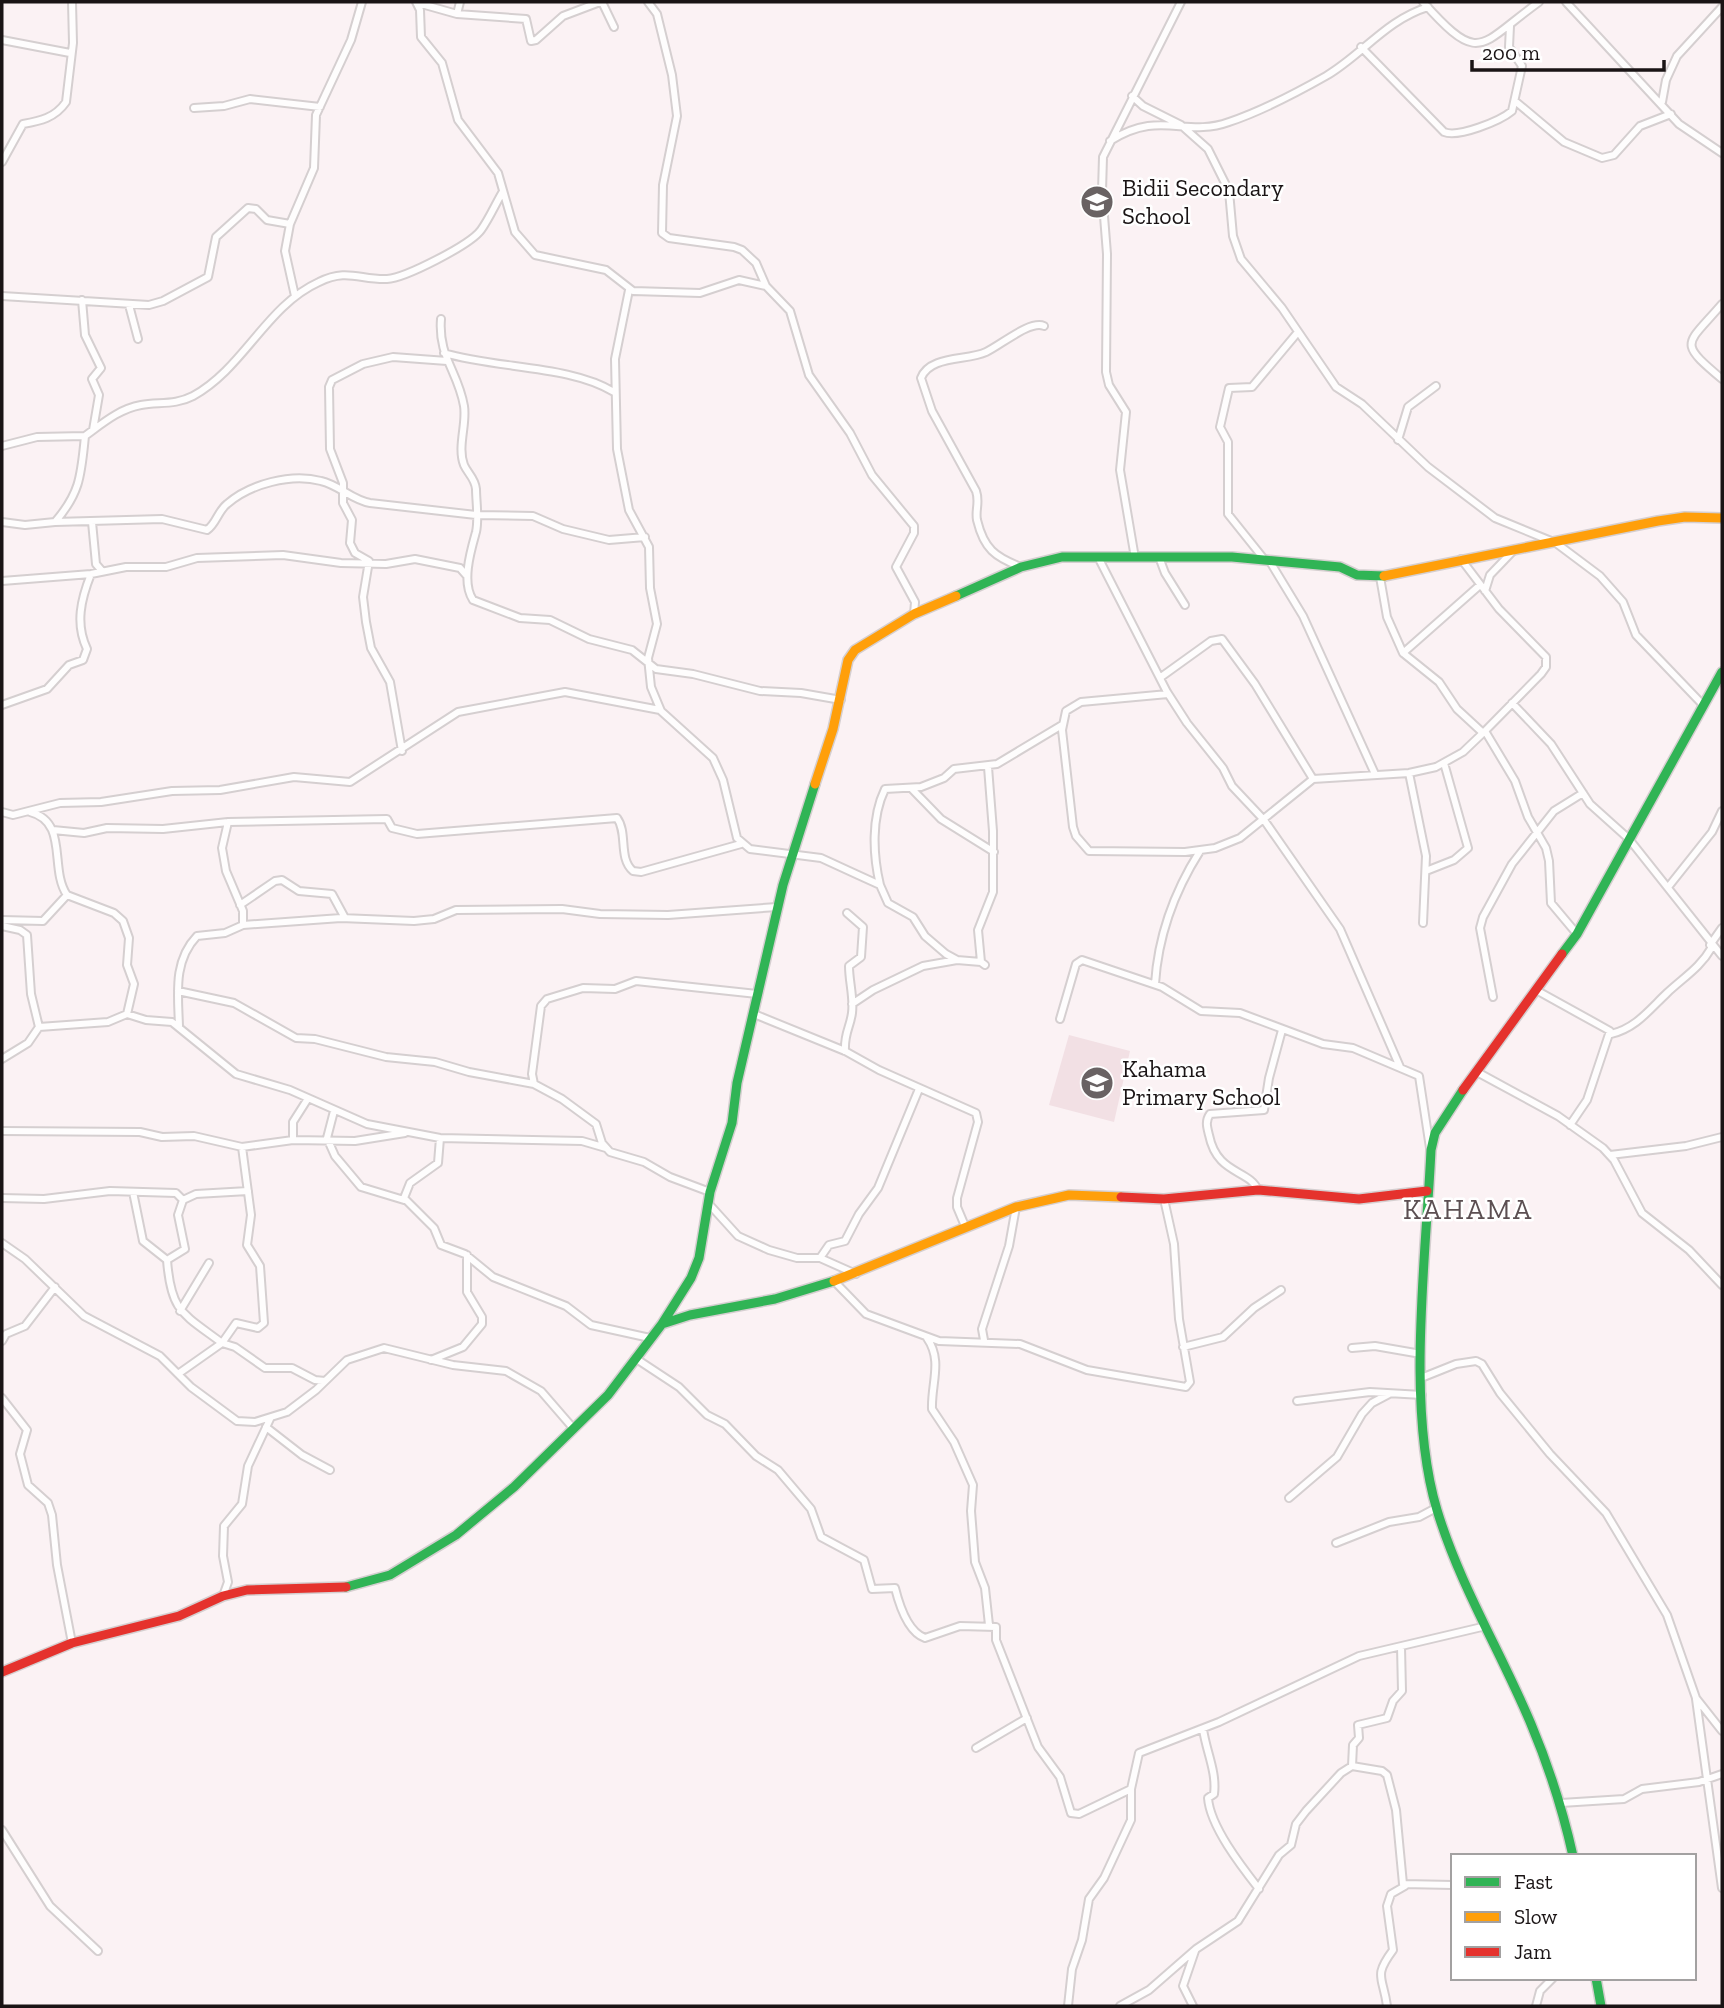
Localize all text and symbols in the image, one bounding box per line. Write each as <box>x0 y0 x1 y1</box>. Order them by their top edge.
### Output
scale bar <box>1472 28 1664 72</box>
text: 200 m <box>1482 40 1540 65</box>
place label: Bidii Secondary School <box>1122 173 1284 230</box>
school or university icon: Bidii Secondary School <box>1078 183 1116 221</box>
place label: Kahama Primary School <box>1122 1054 1280 1111</box>
school or university icon: Kahama Primary School <box>1078 1064 1116 1102</box>
district label: KAHAMA <box>1403 1193 1533 1226</box>
legend <box>1451 1854 1696 1980</box>
text: Fast <box>1514 1869 1553 1894</box>
text: Slow <box>1514 1904 1557 1929</box>
text: Jam <box>1514 1939 1551 1964</box>

